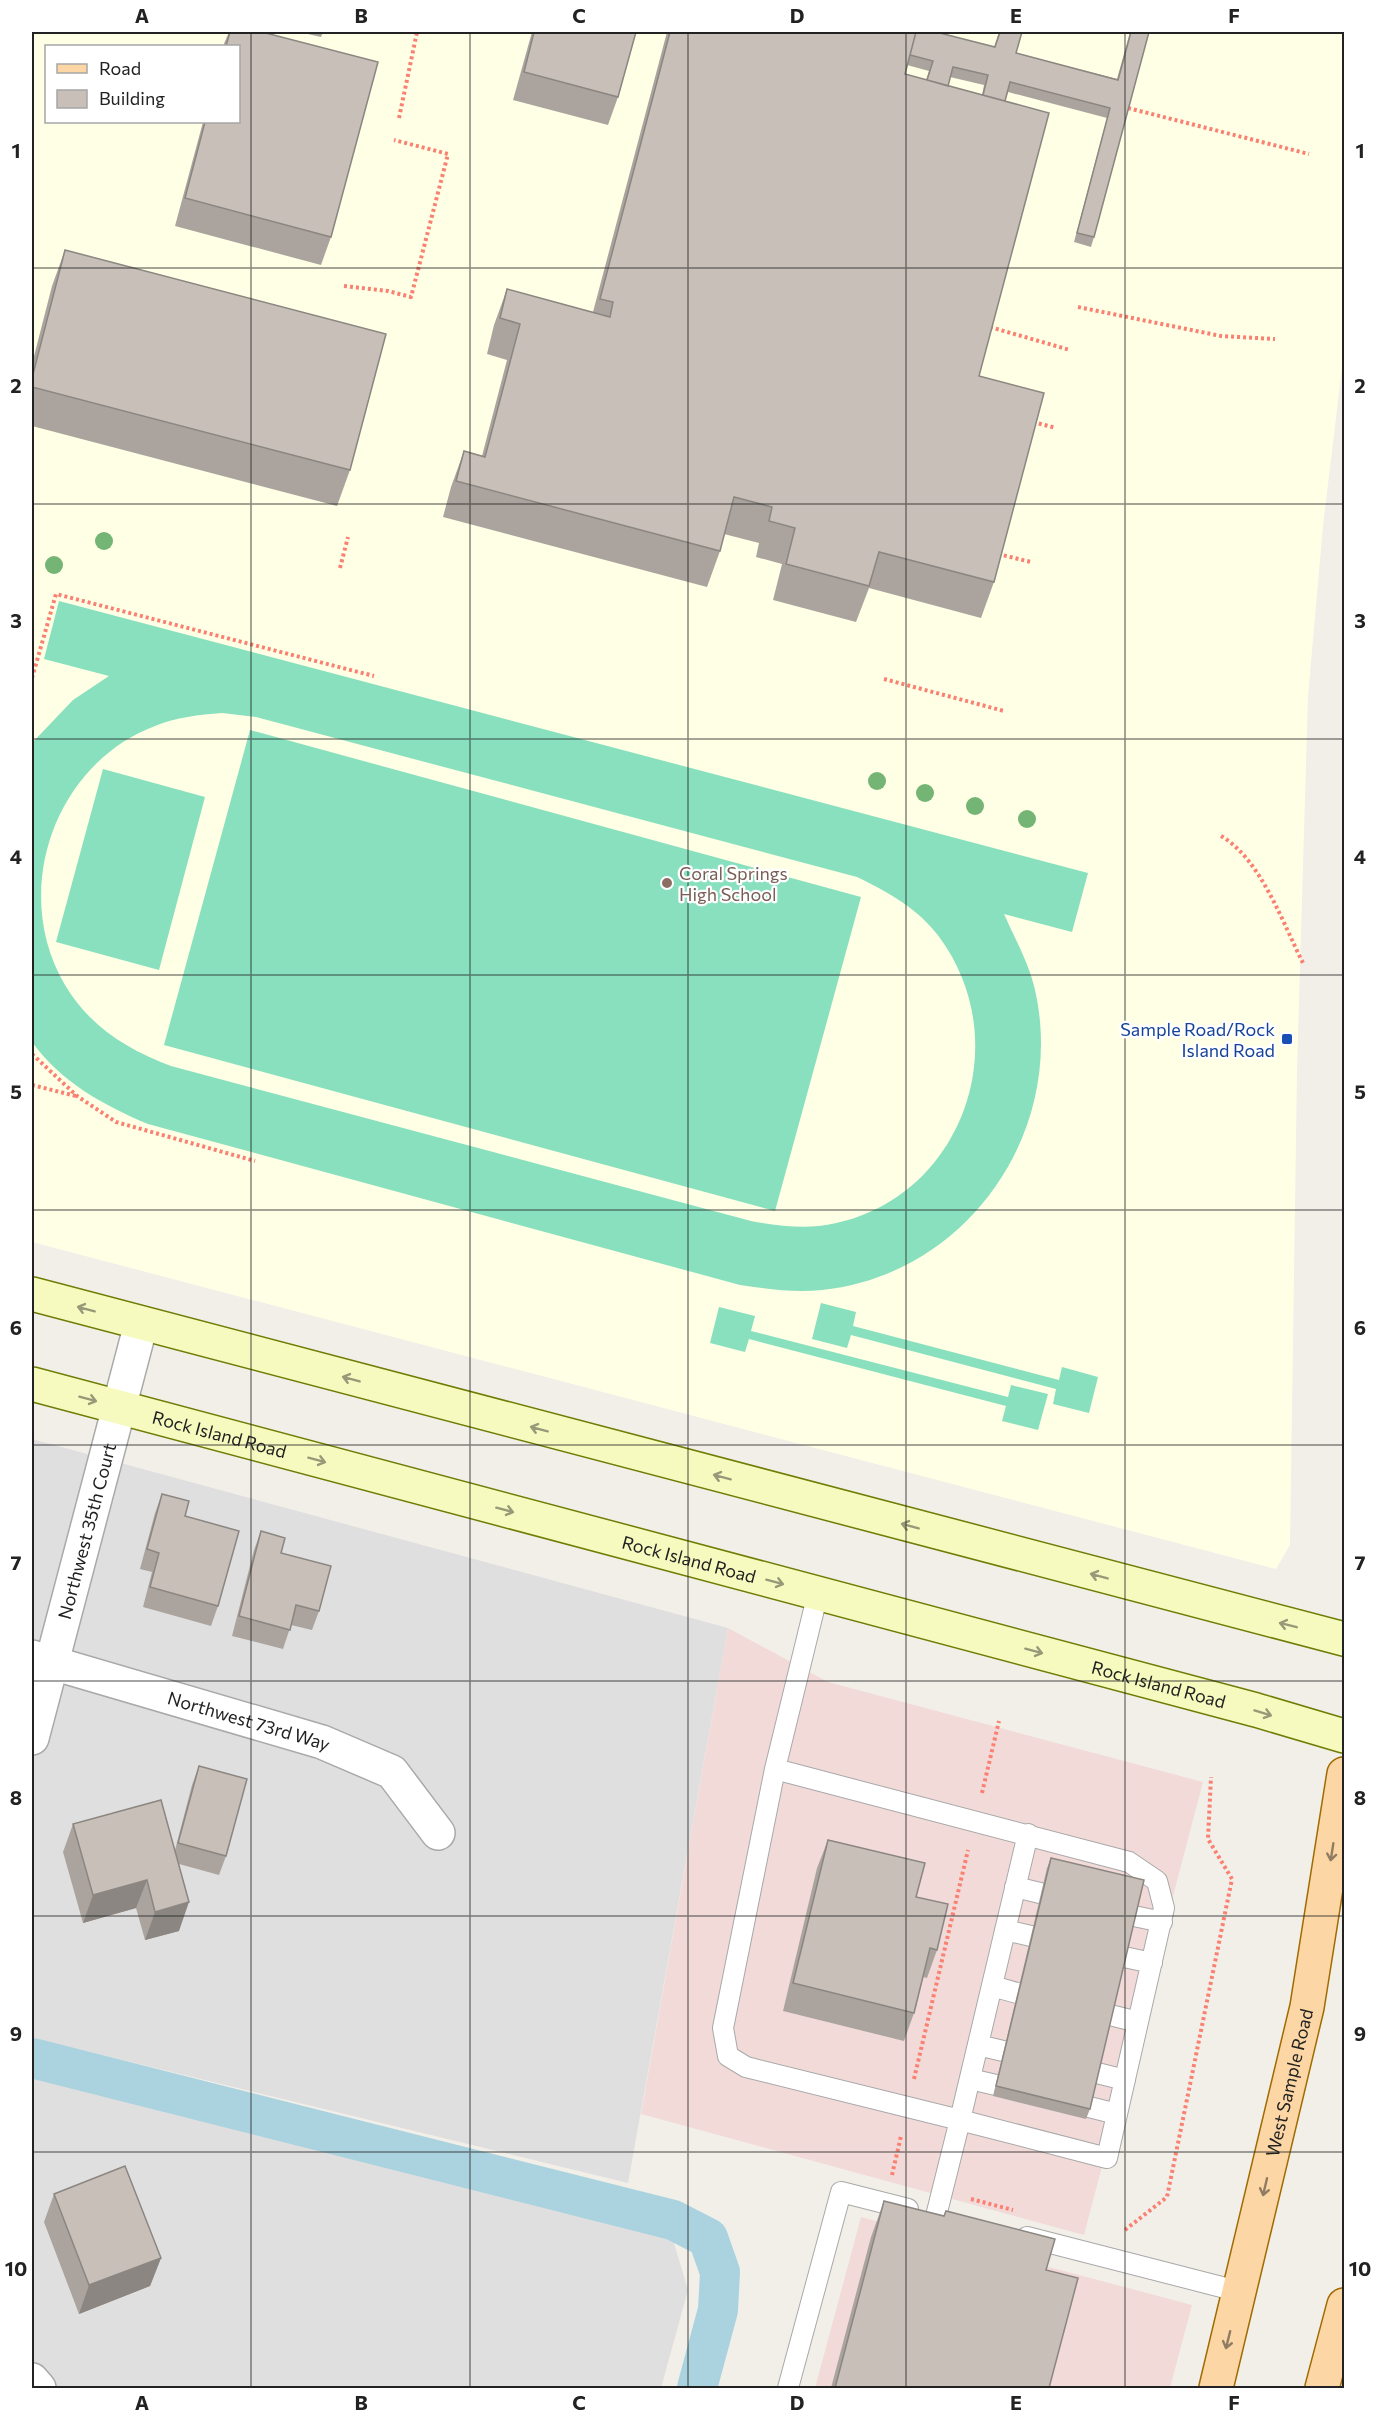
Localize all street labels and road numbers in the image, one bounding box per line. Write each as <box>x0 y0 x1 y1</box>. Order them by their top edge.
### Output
street label: Rock Island Road <box>150 1406 289 1462</box>
street label: Northwest 35th Court <box>53 1441 120 1621</box>
street label: Rock Island Road <box>620 1531 759 1587</box>
street label: Rock Island Road <box>1089 1656 1228 1712</box>
street label: Northwest 73rd Way <box>165 1686 334 1755</box>
street label: West Sample Road <box>1261 2006 1317 2159</box>

